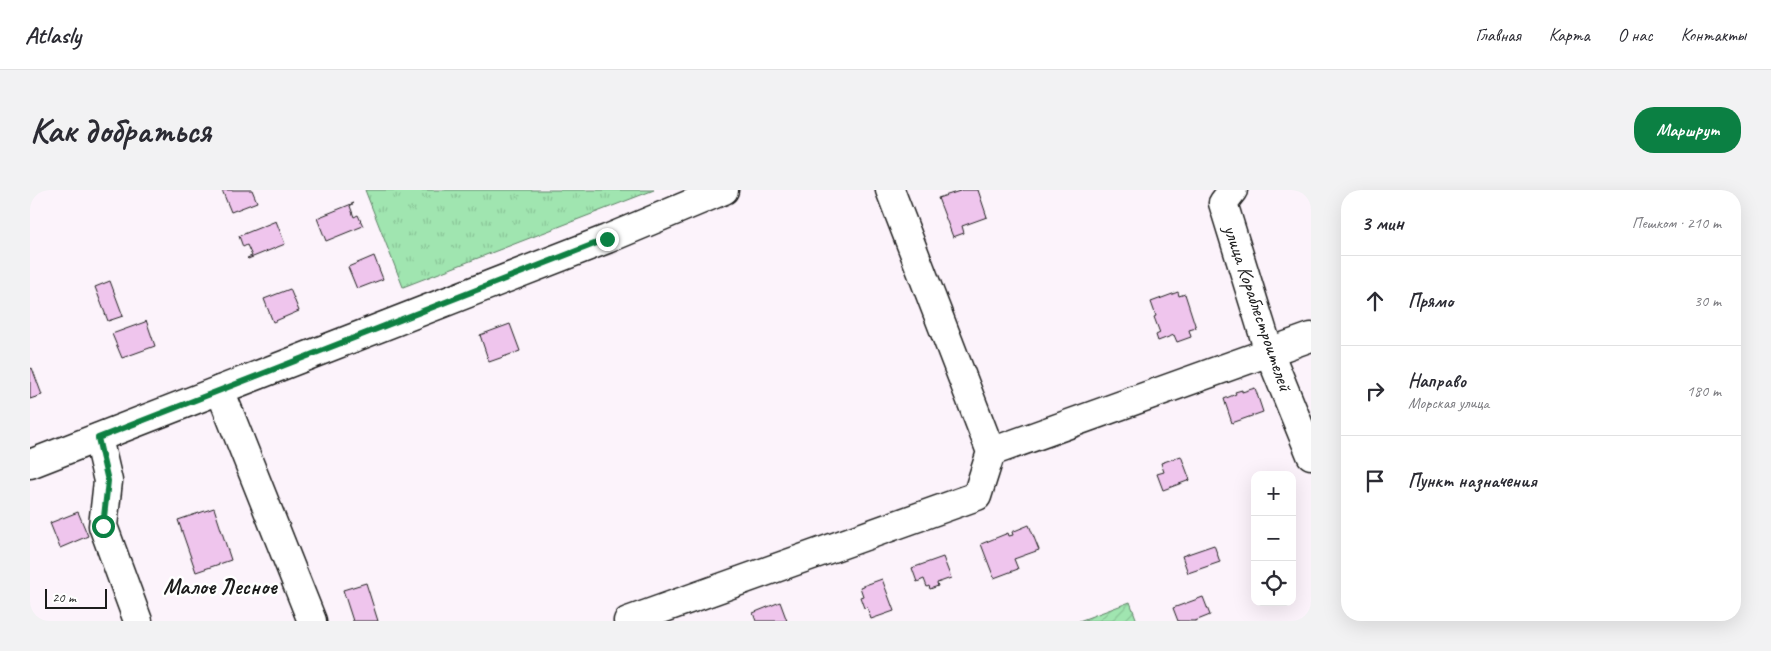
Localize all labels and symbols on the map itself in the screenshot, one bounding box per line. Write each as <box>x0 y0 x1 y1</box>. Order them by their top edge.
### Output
street label: улица Кораблестроителей <box>1218 221 1299 396</box>
route end <box>596 228 619 251</box>
route start <box>92 515 115 538</box>
district label: Малое Лесное <box>163 573 278 601</box>
scale bar <box>45 586 108 609</box>

